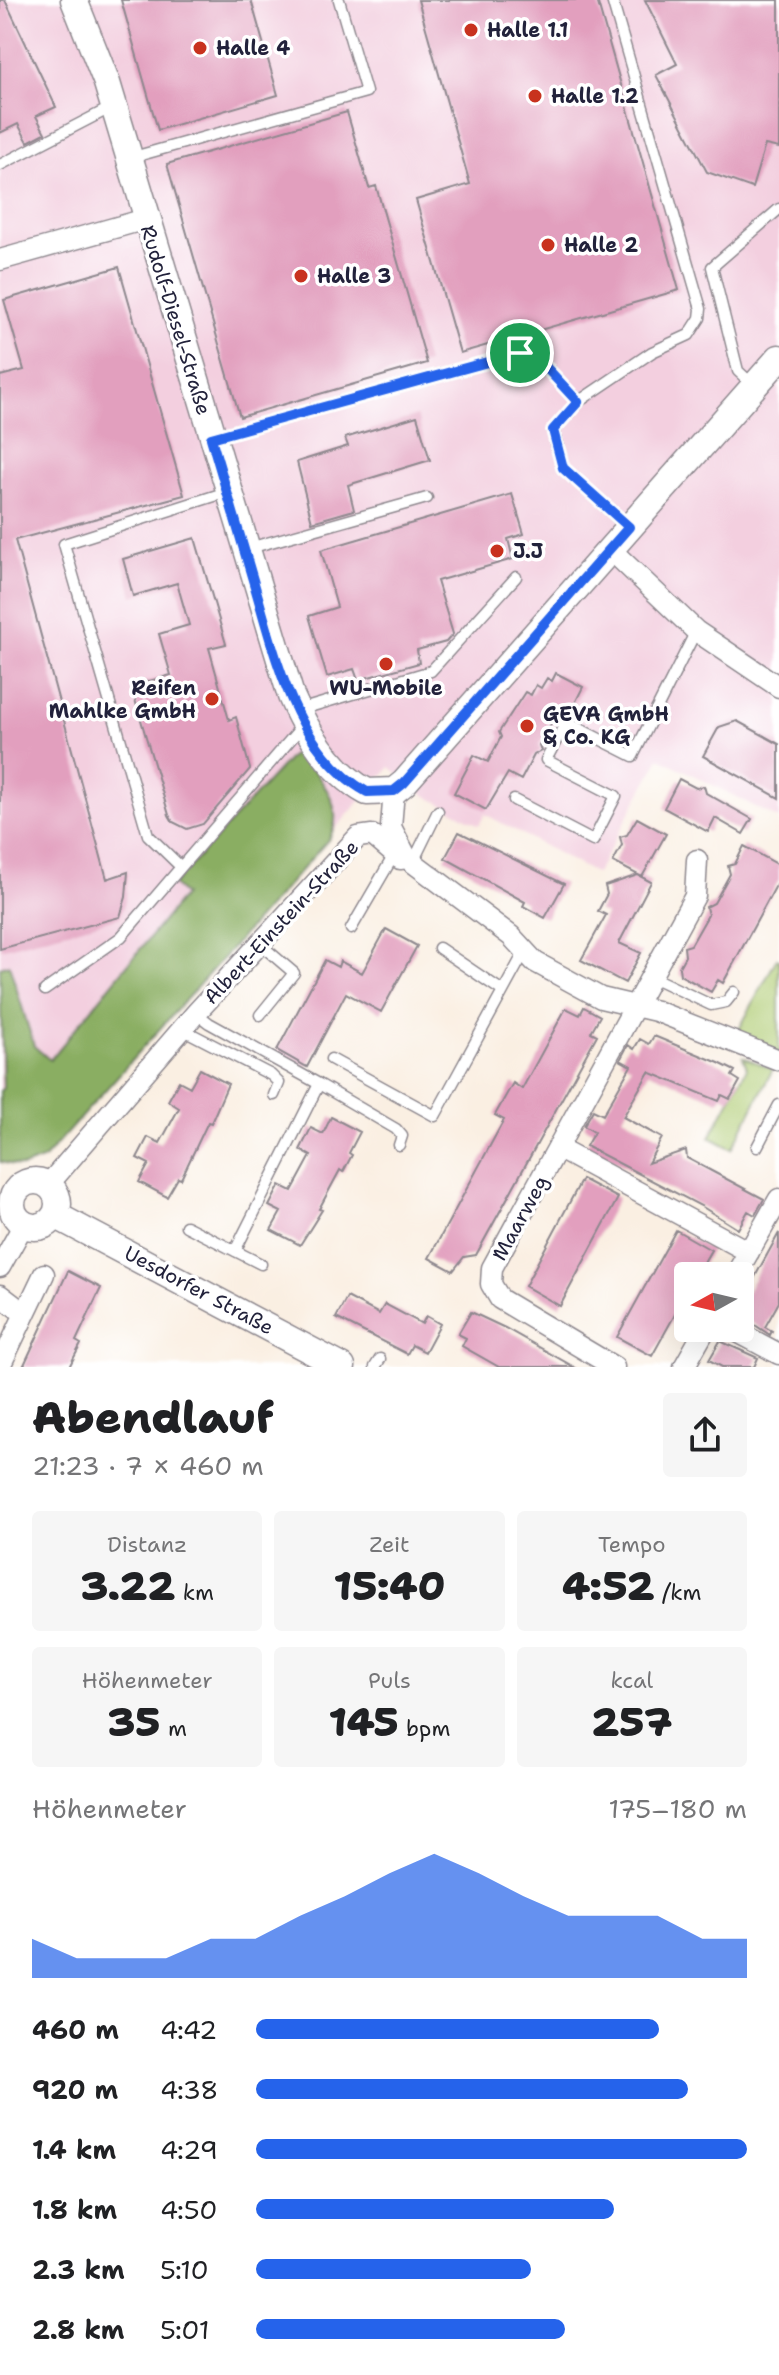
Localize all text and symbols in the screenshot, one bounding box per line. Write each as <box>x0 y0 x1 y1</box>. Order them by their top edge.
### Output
place label: Halle 1.1 <box>487 17 568 43</box>
marker: Halle 1.1 <box>462 21 480 39</box>
place label: Halle 4 <box>216 35 290 61</box>
marker: Halle 4 <box>191 39 209 57</box>
place label: Halle 1.2 <box>551 83 639 109</box>
marker: Halle 1.2 <box>526 87 544 105</box>
street label: Rudolf-Diesel-Straße <box>135 222 217 418</box>
place label: Halle 2 <box>564 232 638 258</box>
marker: Halle 2 <box>539 236 557 254</box>
place label: Halle 3 <box>317 263 391 289</box>
marker: Halle 3 <box>292 267 310 285</box>
pin <box>486 319 554 387</box>
icon: arrive <box>498 331 542 375</box>
place label: J.J <box>513 538 544 564</box>
marker: J.J <box>488 542 506 560</box>
marker: WU-Mobile <box>377 655 395 673</box>
place label: Reifen Mahlke GmbH <box>49 675 196 724</box>
place label: WU-Mobile <box>329 675 443 701</box>
marker: Reifen Mahlke GmbH <box>203 690 221 708</box>
place label: GEVA GmbH & Co. KG <box>543 701 669 750</box>
marker: GEVA GmbH & Co. KG <box>518 717 536 735</box>
street label: Albert-Einstein-Straße <box>198 834 364 1010</box>
street label: Maarweg <box>486 1171 554 1265</box>
street label: Uesdorfer Straße <box>120 1240 278 1340</box>
north arrow <box>674 1262 754 1342</box>
map controls <box>674 1262 754 1342</box>
text: Abendlauf <box>32 1388 274 1447</box>
button: share <box>663 1393 747 1477</box>
text: 21:23 · 7 × 460 m <box>32 1448 264 1483</box>
text: Distanz <box>107 1530 187 1559</box>
text: Zeit <box>369 1530 410 1559</box>
text: Tempo <box>598 1530 666 1559</box>
text: 3.22 <box>80 1559 175 1613</box>
text: 15:40 <box>333 1559 445 1613</box>
text: 4:52 <box>562 1559 655 1613</box>
text: km <box>175 1578 214 1607</box>
text: /km <box>655 1578 701 1607</box>
text: Höhenmeter <box>82 1666 213 1695</box>
text: Puls <box>368 1666 411 1695</box>
text: kcal <box>610 1666 653 1695</box>
text: 35 <box>107 1695 161 1749</box>
text: 145 <box>329 1695 399 1749</box>
text: 257 <box>591 1695 672 1749</box>
text: m <box>161 1714 187 1743</box>
text: bpm <box>399 1714 450 1743</box>
text: Höhenmeter <box>32 1791 187 1826</box>
text: 175–180 m <box>608 1791 747 1826</box>
text: 460 m <box>32 2012 119 2047</box>
text: 4:42 <box>160 2012 217 2047</box>
text: 920 m <box>32 2072 118 2107</box>
text: 4:38 <box>160 2072 219 2107</box>
text: 1.4 km <box>32 2132 116 2167</box>
text: 4:29 <box>160 2132 218 2167</box>
text: 1.8 km <box>32 2192 117 2227</box>
text: 4:50 <box>160 2192 218 2227</box>
text: 2.3 km <box>32 2252 125 2287</box>
text: 5:10 <box>160 2252 209 2287</box>
text: 2.8 km <box>32 2312 125 2347</box>
text: 5:01 <box>160 2312 209 2347</box>

